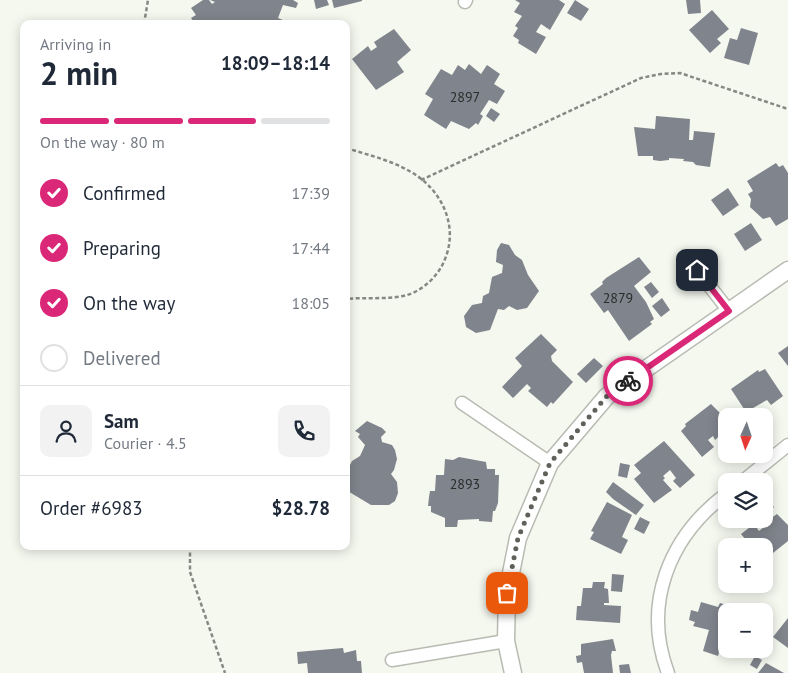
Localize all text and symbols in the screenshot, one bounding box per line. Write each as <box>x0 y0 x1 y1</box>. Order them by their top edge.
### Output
text: Arriving in <box>40 34 111 54</box>
text: 18:09–18:14 <box>221 51 330 75</box>
text: 2 min <box>40 52 118 94</box>
house number: 2897 <box>450 88 480 106</box>
text: On the way · 80 m <box>40 132 165 152</box>
icon: check <box>40 179 68 207</box>
text: Confirmed <box>83 181 166 205</box>
text: 17:39 <box>292 183 330 203</box>
icon: check <box>40 234 68 262</box>
text: Preparing <box>83 236 161 260</box>
text: 17:44 <box>292 238 330 258</box>
pin <box>676 249 718 291</box>
icon: home <box>683 256 711 284</box>
icon: check <box>40 289 68 317</box>
house number: 2879 <box>603 289 633 307</box>
text: On the way <box>83 291 175 315</box>
text: 18:05 <box>292 293 330 313</box>
text: Delivered <box>83 346 161 370</box>
courier <box>603 356 653 406</box>
icon: bike <box>614 367 642 395</box>
button: person <box>40 405 92 457</box>
button: phone <box>278 405 330 457</box>
north arrow <box>718 408 772 462</box>
map controls <box>718 408 773 658</box>
text: Sam <box>104 409 139 433</box>
text: Courier · 4.5 <box>104 433 187 453</box>
button: layers <box>718 473 773 528</box>
house number: 2893 <box>450 475 480 493</box>
text: Order #6983 <box>40 496 143 520</box>
text: $28.78 <box>271 496 330 520</box>
button: + <box>718 538 773 593</box>
pin <box>486 572 528 614</box>
icon: bag <box>493 579 521 607</box>
button: − <box>718 603 773 658</box>

